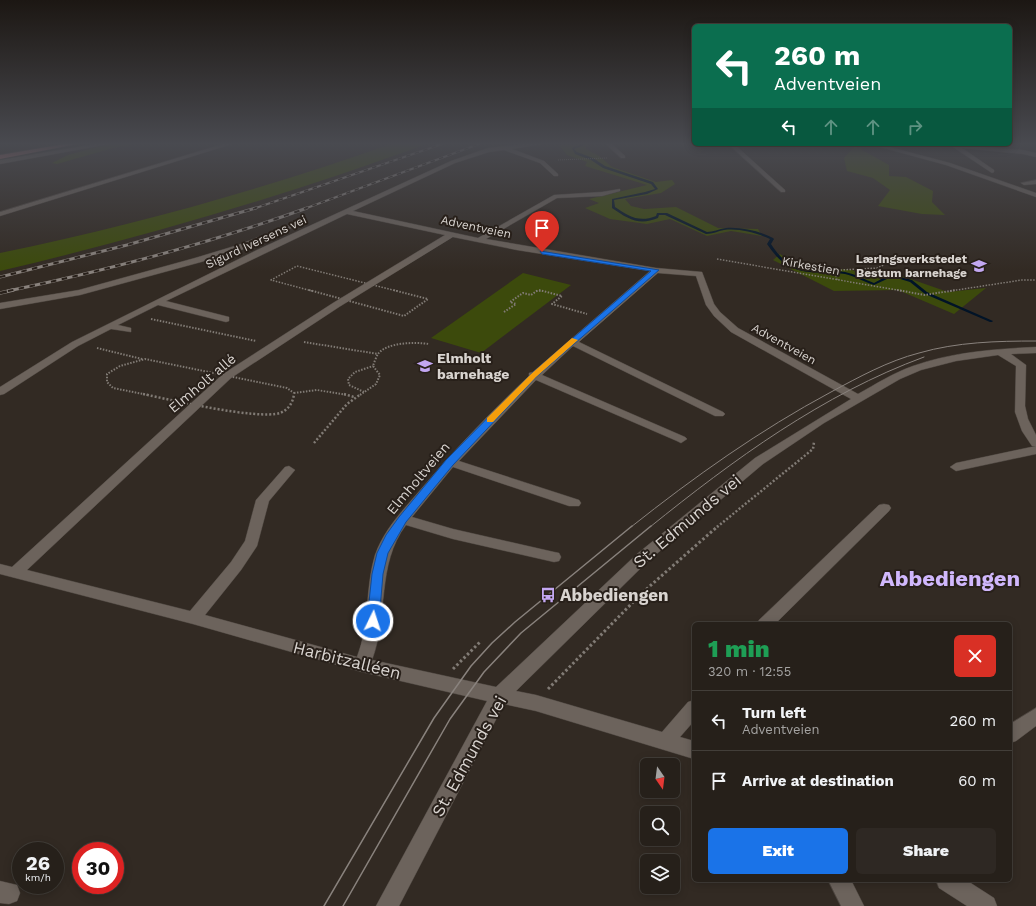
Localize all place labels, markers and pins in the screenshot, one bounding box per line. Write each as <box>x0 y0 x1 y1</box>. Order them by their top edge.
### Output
pin <box>525 211 559 252</box>
place label: Læringsverkstedet Bestum barnehage <box>856 252 968 280</box>
school or university icon: Læringsverkstedet Bestum barnehage <box>970 257 988 275</box>
place label: Elmholt barnehage <box>437 350 509 382</box>
school or university icon: Elmholt barnehage <box>416 357 434 375</box>
place label: Abbediengen <box>560 585 669 605</box>
bus stop icon: Abbediengen <box>539 586 557 604</box>

